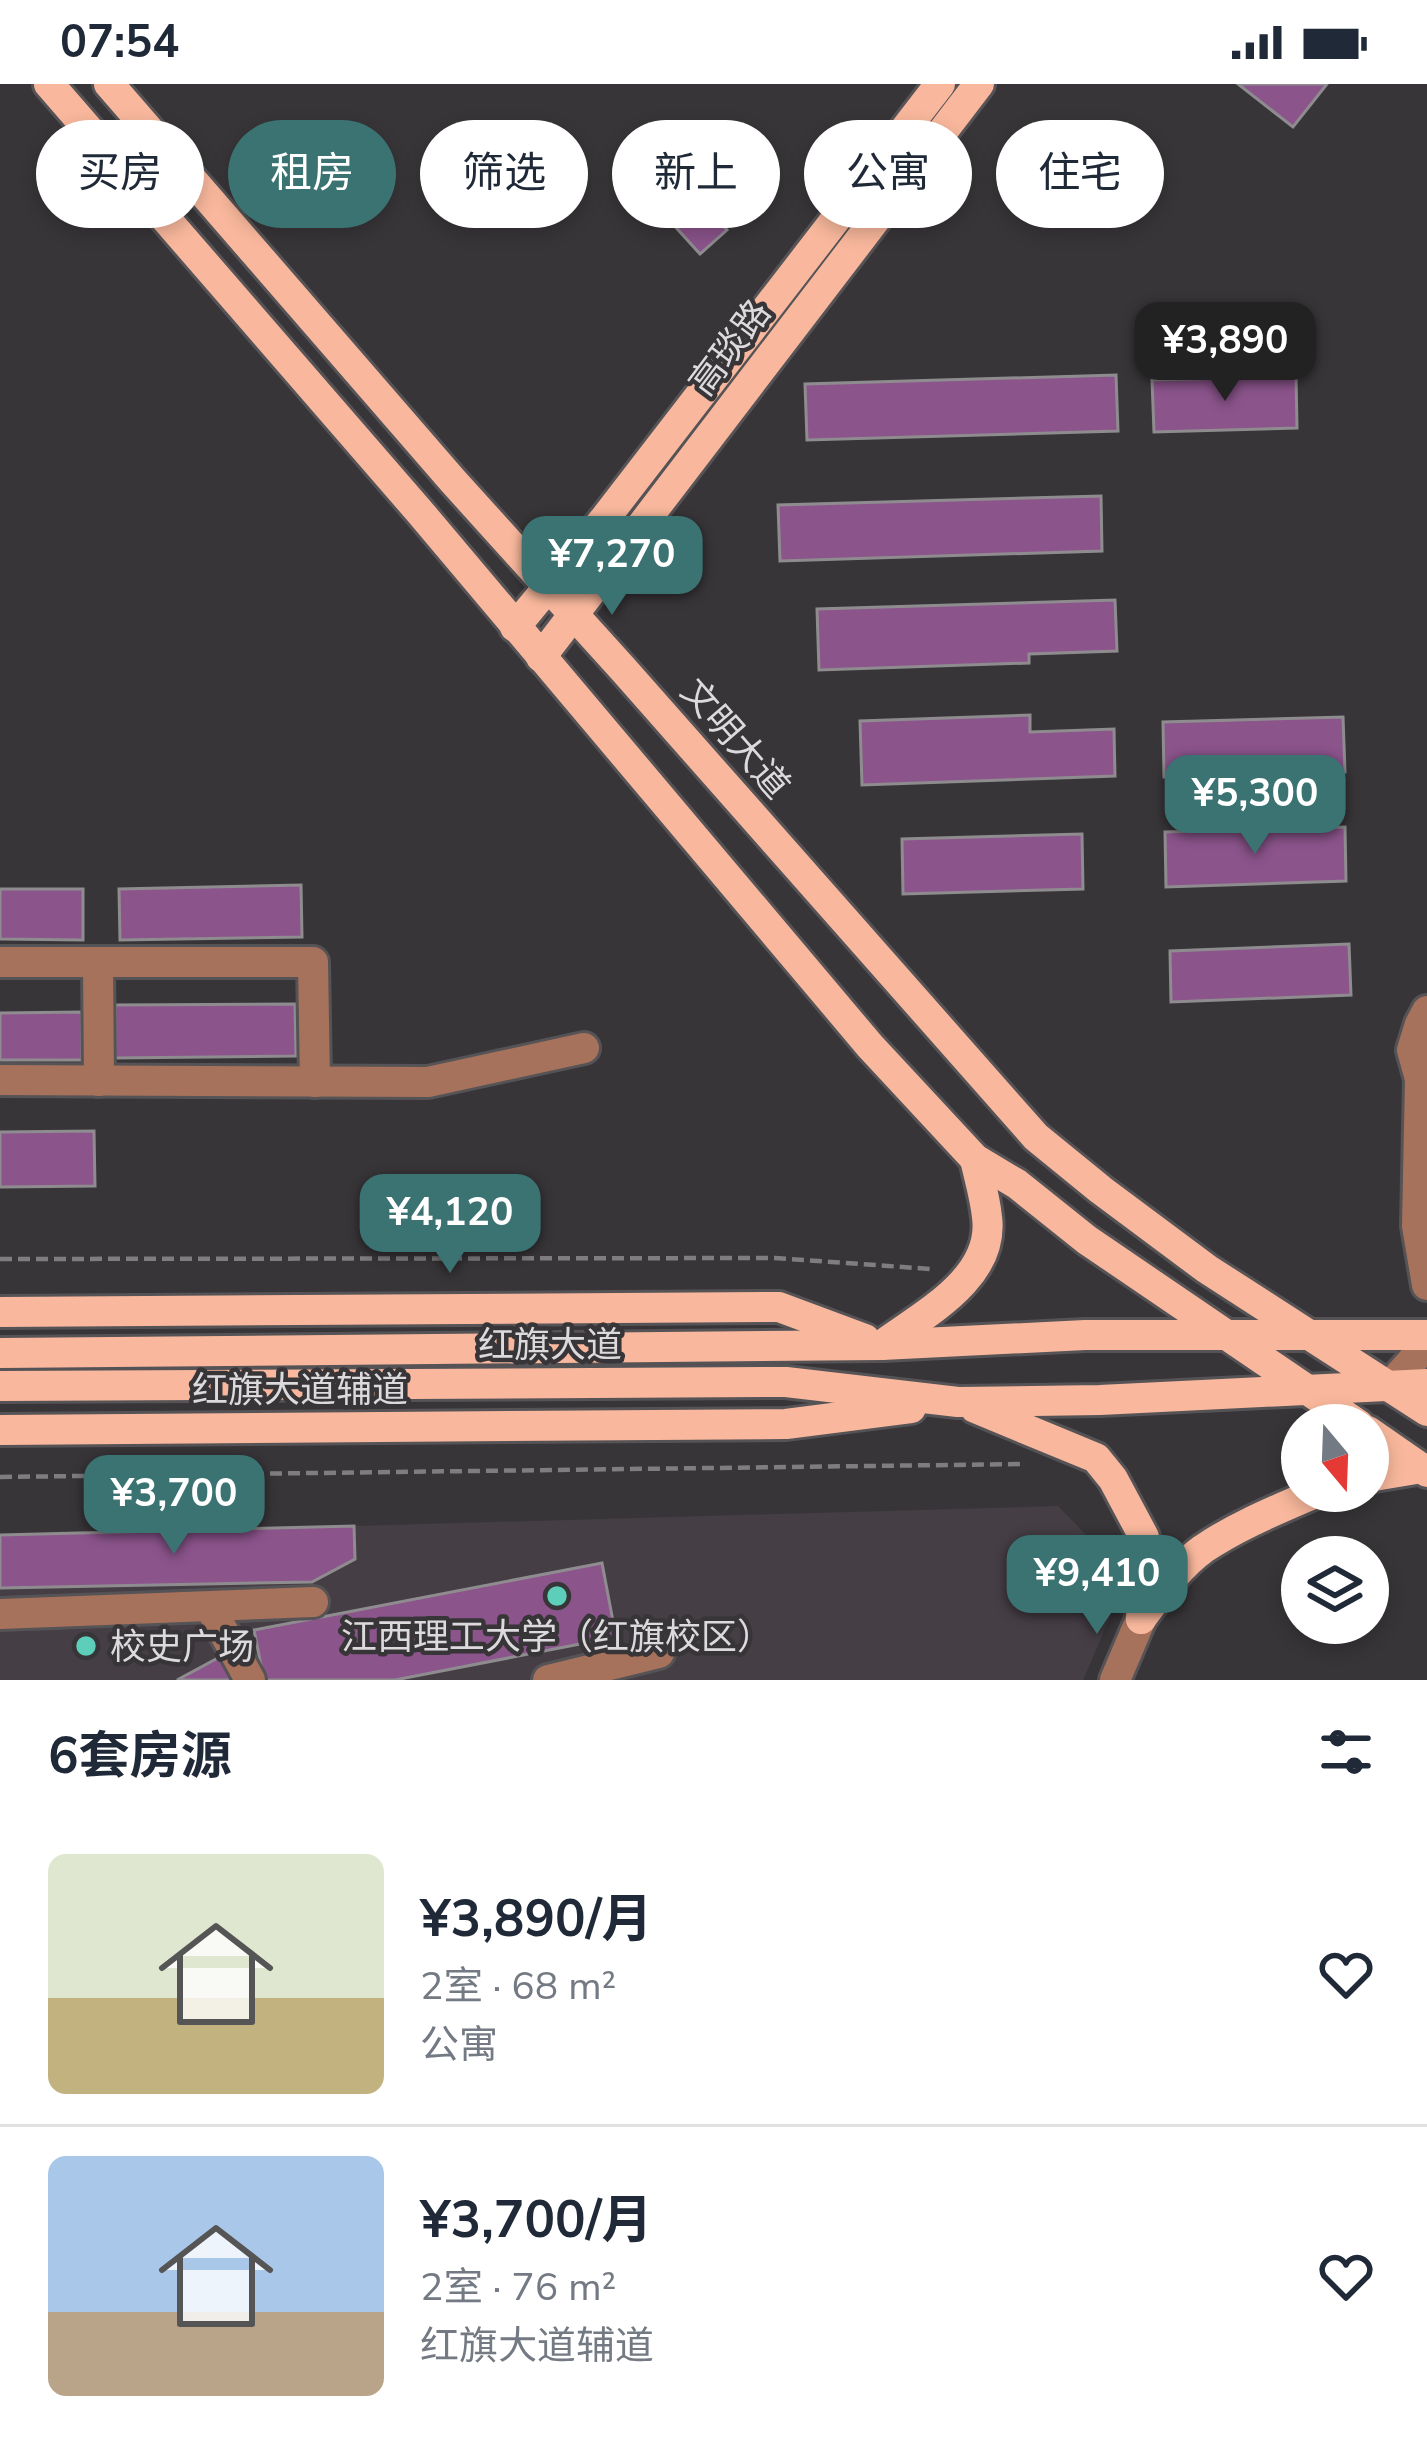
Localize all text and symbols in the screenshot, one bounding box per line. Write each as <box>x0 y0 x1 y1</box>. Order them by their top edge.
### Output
text: 07:54 <box>60 12 179 73</box>
chip: 买房 <box>36 120 204 228</box>
chip: 租房 <box>228 120 396 228</box>
chip: 筛选 <box>420 120 588 228</box>
chip: 新上 <box>612 120 780 228</box>
chip: 公寓 <box>804 120 972 228</box>
chip: 住宅 <box>996 120 1164 228</box>
street label: 高琰路 <box>678 290 782 406</box>
pin: ¥3,890 <box>1127 302 1323 404</box>
text: ¥3,890 <box>1162 314 1288 367</box>
pin: ¥7,270 <box>514 516 710 618</box>
text: ¥7,270 <box>549 528 675 581</box>
street label: 文明大道 <box>669 669 801 809</box>
pin: ¥5,300 <box>1157 755 1353 857</box>
text: ¥5,300 <box>1192 767 1318 820</box>
pin: ¥4,120 <box>352 1174 548 1276</box>
text: ¥4,120 <box>387 1186 513 1239</box>
street label: 红旗大道 <box>478 1321 622 1370</box>
street label: 红旗大道辅道 <box>192 1366 408 1415</box>
north arrow <box>1281 1404 1389 1512</box>
map controls <box>1281 1404 1389 1644</box>
pin: ¥3,700 <box>76 1455 272 1557</box>
text: ¥3,700 <box>111 1467 237 1520</box>
pin: ¥9,410 <box>999 1535 1195 1637</box>
button: layers <box>1281 1536 1389 1644</box>
text: ¥9,410 <box>1034 1547 1160 1600</box>
marker: 江西理工大学（红旗校区） <box>544 1583 570 1609</box>
place label: 江西理工大学（红旗校区） <box>341 1613 773 1662</box>
place label: 校史广场 <box>110 1623 254 1672</box>
marker: 校史广场 <box>73 1633 99 1659</box>
icon: filters <box>1313 1719 1379 1785</box>
text: 6套房源 <box>48 1721 232 1791</box>
text: ¥3,890/月 <box>420 1884 653 1954</box>
icon: home <box>144 1902 288 2046</box>
icon: heart <box>1313 1941 1379 2007</box>
text: 2室 · 68 m² <box>420 1960 616 2013</box>
text: 公寓 <box>420 2019 498 2072</box>
text: ¥3,700/月 <box>420 2185 653 2255</box>
icon: home <box>144 2204 288 2348</box>
icon: heart <box>1313 2243 1379 2309</box>
text: 2室 · 76 m² <box>420 2261 616 2314</box>
text: 红旗大道辅道 <box>420 2320 654 2373</box>

